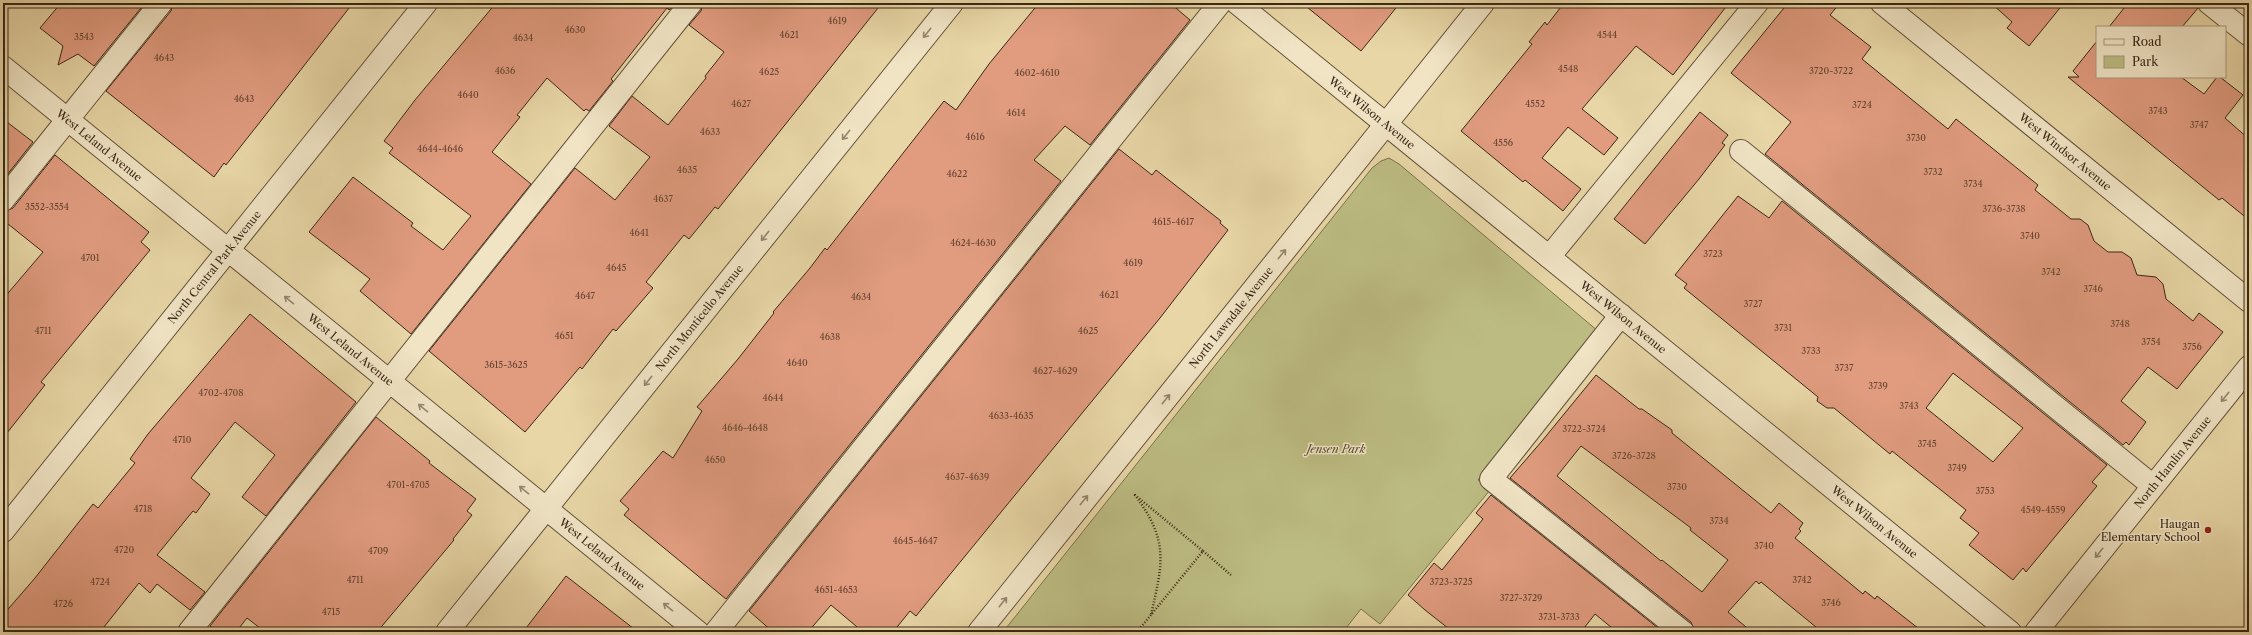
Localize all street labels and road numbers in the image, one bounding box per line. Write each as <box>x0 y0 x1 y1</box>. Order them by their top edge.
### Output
street label: West Wilson Avenue <box>1325 73 1418 152</box>
street label: West Leland Avenue <box>53 106 145 184</box>
street label: West Windsor Avenue <box>2015 109 2114 193</box>
street label: North Central Park Avenue <box>165 208 264 327</box>
street label: North Monticello Avenue <box>652 262 746 374</box>
street label: North Lawndale Avenue <box>1186 264 1276 371</box>
street label: West Wilson Avenue <box>1576 277 1669 357</box>
street label: West Leland Avenue <box>304 310 396 389</box>
street label: North Hamlin Avenue <box>2131 413 2214 511</box>
street label: West Wilson Avenue <box>1828 482 1921 561</box>
street label: West Leland Avenue <box>555 514 648 593</box>

